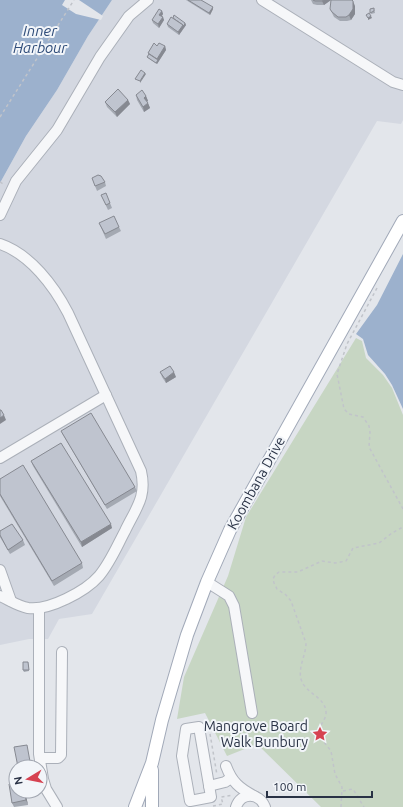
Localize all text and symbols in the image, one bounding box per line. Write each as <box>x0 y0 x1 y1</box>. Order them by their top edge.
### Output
water label: Inner Harbour <box>13 22 68 56</box>
street label: Koombana Drive <box>224 434 288 532</box>
place label: Mangrove Board Walk Bunbury <box>204 718 308 750</box>
place icon: Mangrove Board Walk Bunbury <box>311 725 329 743</box>
north arrow <box>8 759 48 799</box>
scale bar <box>267 773 372 799</box>
text: N <box>12 776 25 786</box>
text: 100 m <box>273 780 306 793</box>

